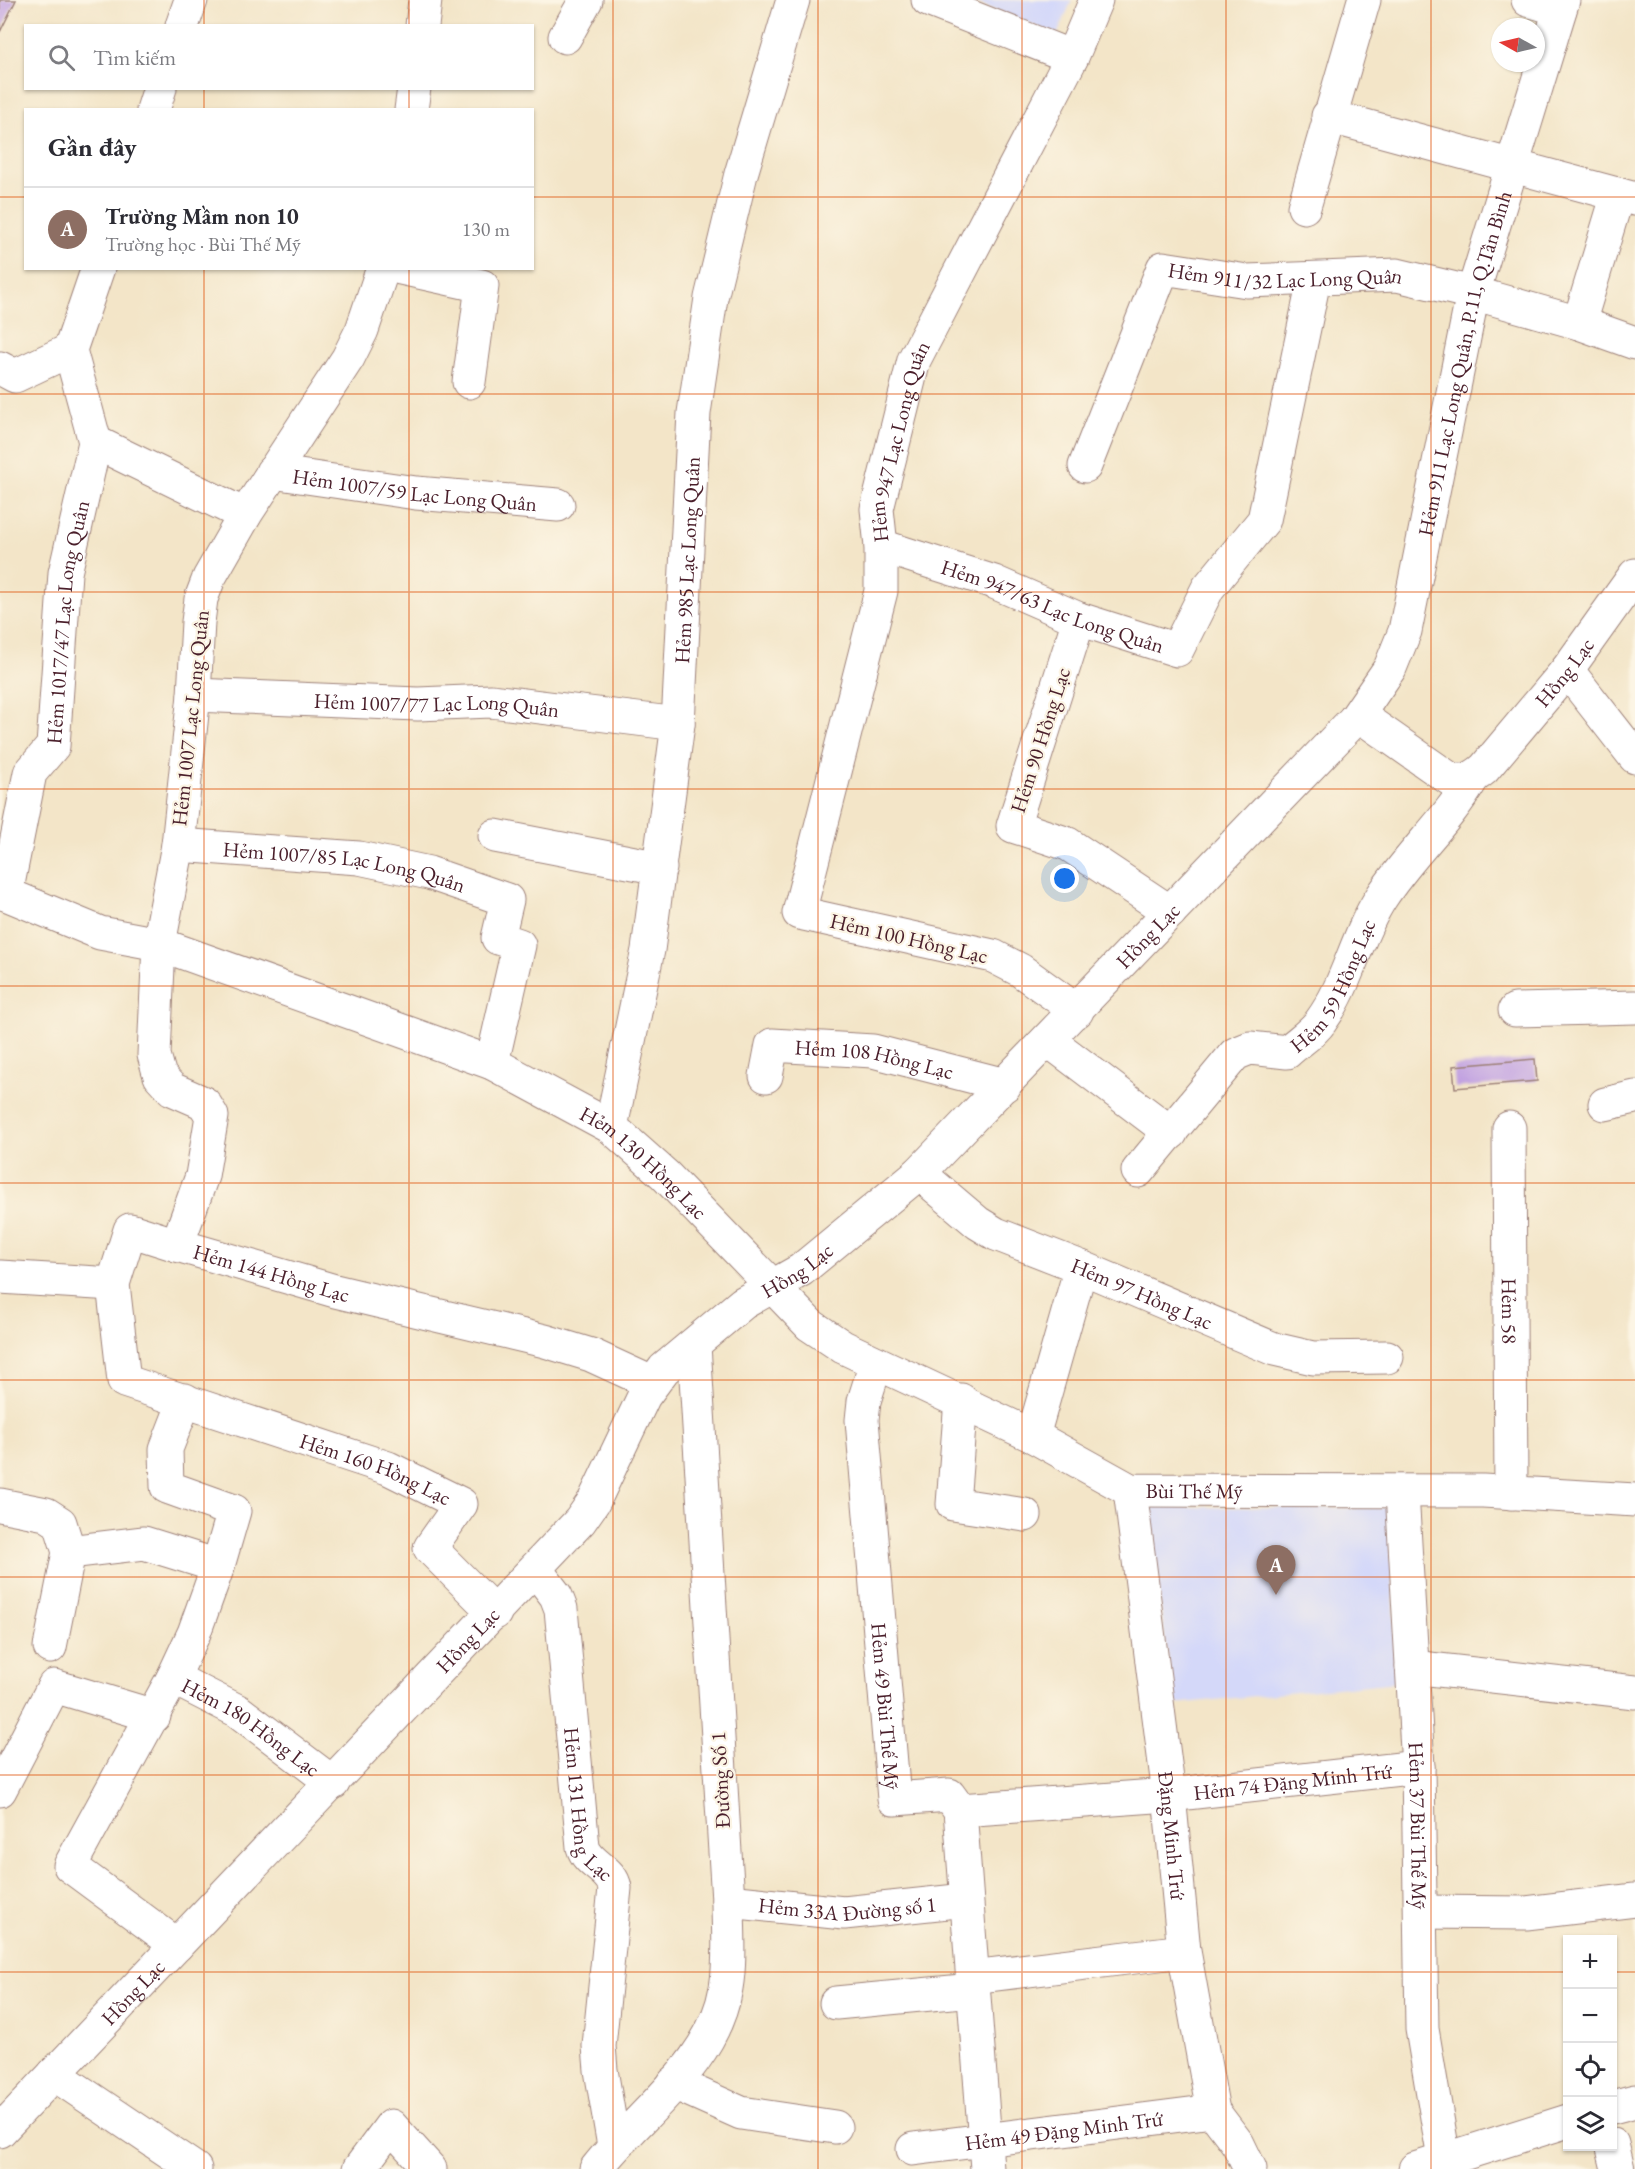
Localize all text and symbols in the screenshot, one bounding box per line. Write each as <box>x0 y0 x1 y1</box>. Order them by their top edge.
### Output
north arrow <box>1491 18 1545 72</box>
search box <box>24 24 534 90</box>
icon: search <box>45 41 78 74</box>
text: Tìm kiếm <box>93 43 176 72</box>
text: Gần đây <box>48 130 137 164</box>
street label: Hẻm 911 Lạc Long Quân, P.11, Q.Tân Bình <box>1411 187 1517 538</box>
text: Trường Mầm non 10 <box>105 202 299 231</box>
text: A <box>60 216 75 242</box>
text: 130 m <box>462 216 510 242</box>
text: Trường học · Bùi Thế Mỹ <box>105 231 301 257</box>
street label: Hẻm 911/32 Lạc Long Quân <box>1166 255 1406 295</box>
street label: Hẻm 947 Lạc Long Quân <box>863 336 935 544</box>
street label: Hẻm 985 Lạc Long Quân <box>668 456 705 664</box>
street label: Hẻm 1007/59 Lạc Long Quân <box>291 462 538 517</box>
street label: Hẻm 1017/47 Lạc Long Quân <box>40 497 95 745</box>
street label: Hẻm 947/63 Lạc Long Quân <box>938 553 1168 659</box>
street label: Hẻm 1007 Lạc Long Quân <box>165 609 216 828</box>
street label: Hồng Lạc <box>1528 632 1600 712</box>
street label: Hẻm 90 Hồng Lạc <box>1004 664 1076 816</box>
street label: Hẻm 1007/77 Lạc Long Quân <box>313 686 561 723</box>
street label: Hẻm 1007/85 Lạc Long Quân <box>222 835 469 898</box>
your location <box>1050 864 1079 893</box>
street label: Hồng Lạc <box>1109 897 1185 974</box>
street label: Hẻm 100 Hồng Lạc <box>827 907 991 969</box>
street label: Hẻm 59 Hồng Lạc <box>1284 914 1381 1058</box>
street label: Hẻm 108 Hồng Lạc <box>794 1033 957 1085</box>
street label: Hẻm 130 Hồng Lạc <box>575 1099 714 1225</box>
street label: Hồng Lạc <box>756 1236 838 1304</box>
street label: Hẻm 144 Hồng Lạc <box>190 1237 352 1307</box>
street label: Hẻm 97 Hồng Lạc <box>1068 1251 1217 1335</box>
street label: Hẻm 58 <box>1496 1278 1524 1344</box>
street label: Hẻm 160 Hồng Lạc <box>296 1426 456 1511</box>
street label: Bùi Thế Mỹ <box>1145 1477 1244 1504</box>
pin: A <box>1256 1546 1296 1595</box>
street label: Hồng Lạc <box>429 1601 505 1678</box>
street label: Hẻm 49 Bùi Thế Mỹ <box>866 1621 907 1791</box>
street label: Hẻm 180 Hồng Lạc <box>177 1671 326 1782</box>
street label: Hẻm 131 Hồng Lạc <box>558 1726 620 1886</box>
street label: Đường Số 1 <box>704 1731 736 1829</box>
street label: Hẻm 37 Bùi Thế Mỹ <box>1403 1741 1434 1910</box>
street label: Hẻm 74 Đặng Minh Trứ <box>1192 1756 1394 1806</box>
street label: Đặng Minh Trứ <box>1153 1769 1193 1901</box>
street label: Hẻm 33A Đường số 1 <box>757 1890 938 1927</box>
map controls <box>1563 1935 1617 2151</box>
button: + <box>1563 1935 1617 1989</box>
street label: Hồng Lạc <box>95 1953 170 2031</box>
button: − <box>1563 1989 1617 2043</box>
button: locate <box>1563 2043 1617 2097</box>
button: layers <box>1563 2097 1617 2151</box>
street label: Hẻm 49 Đặng Minh Trứ <box>963 2104 1165 2156</box>

